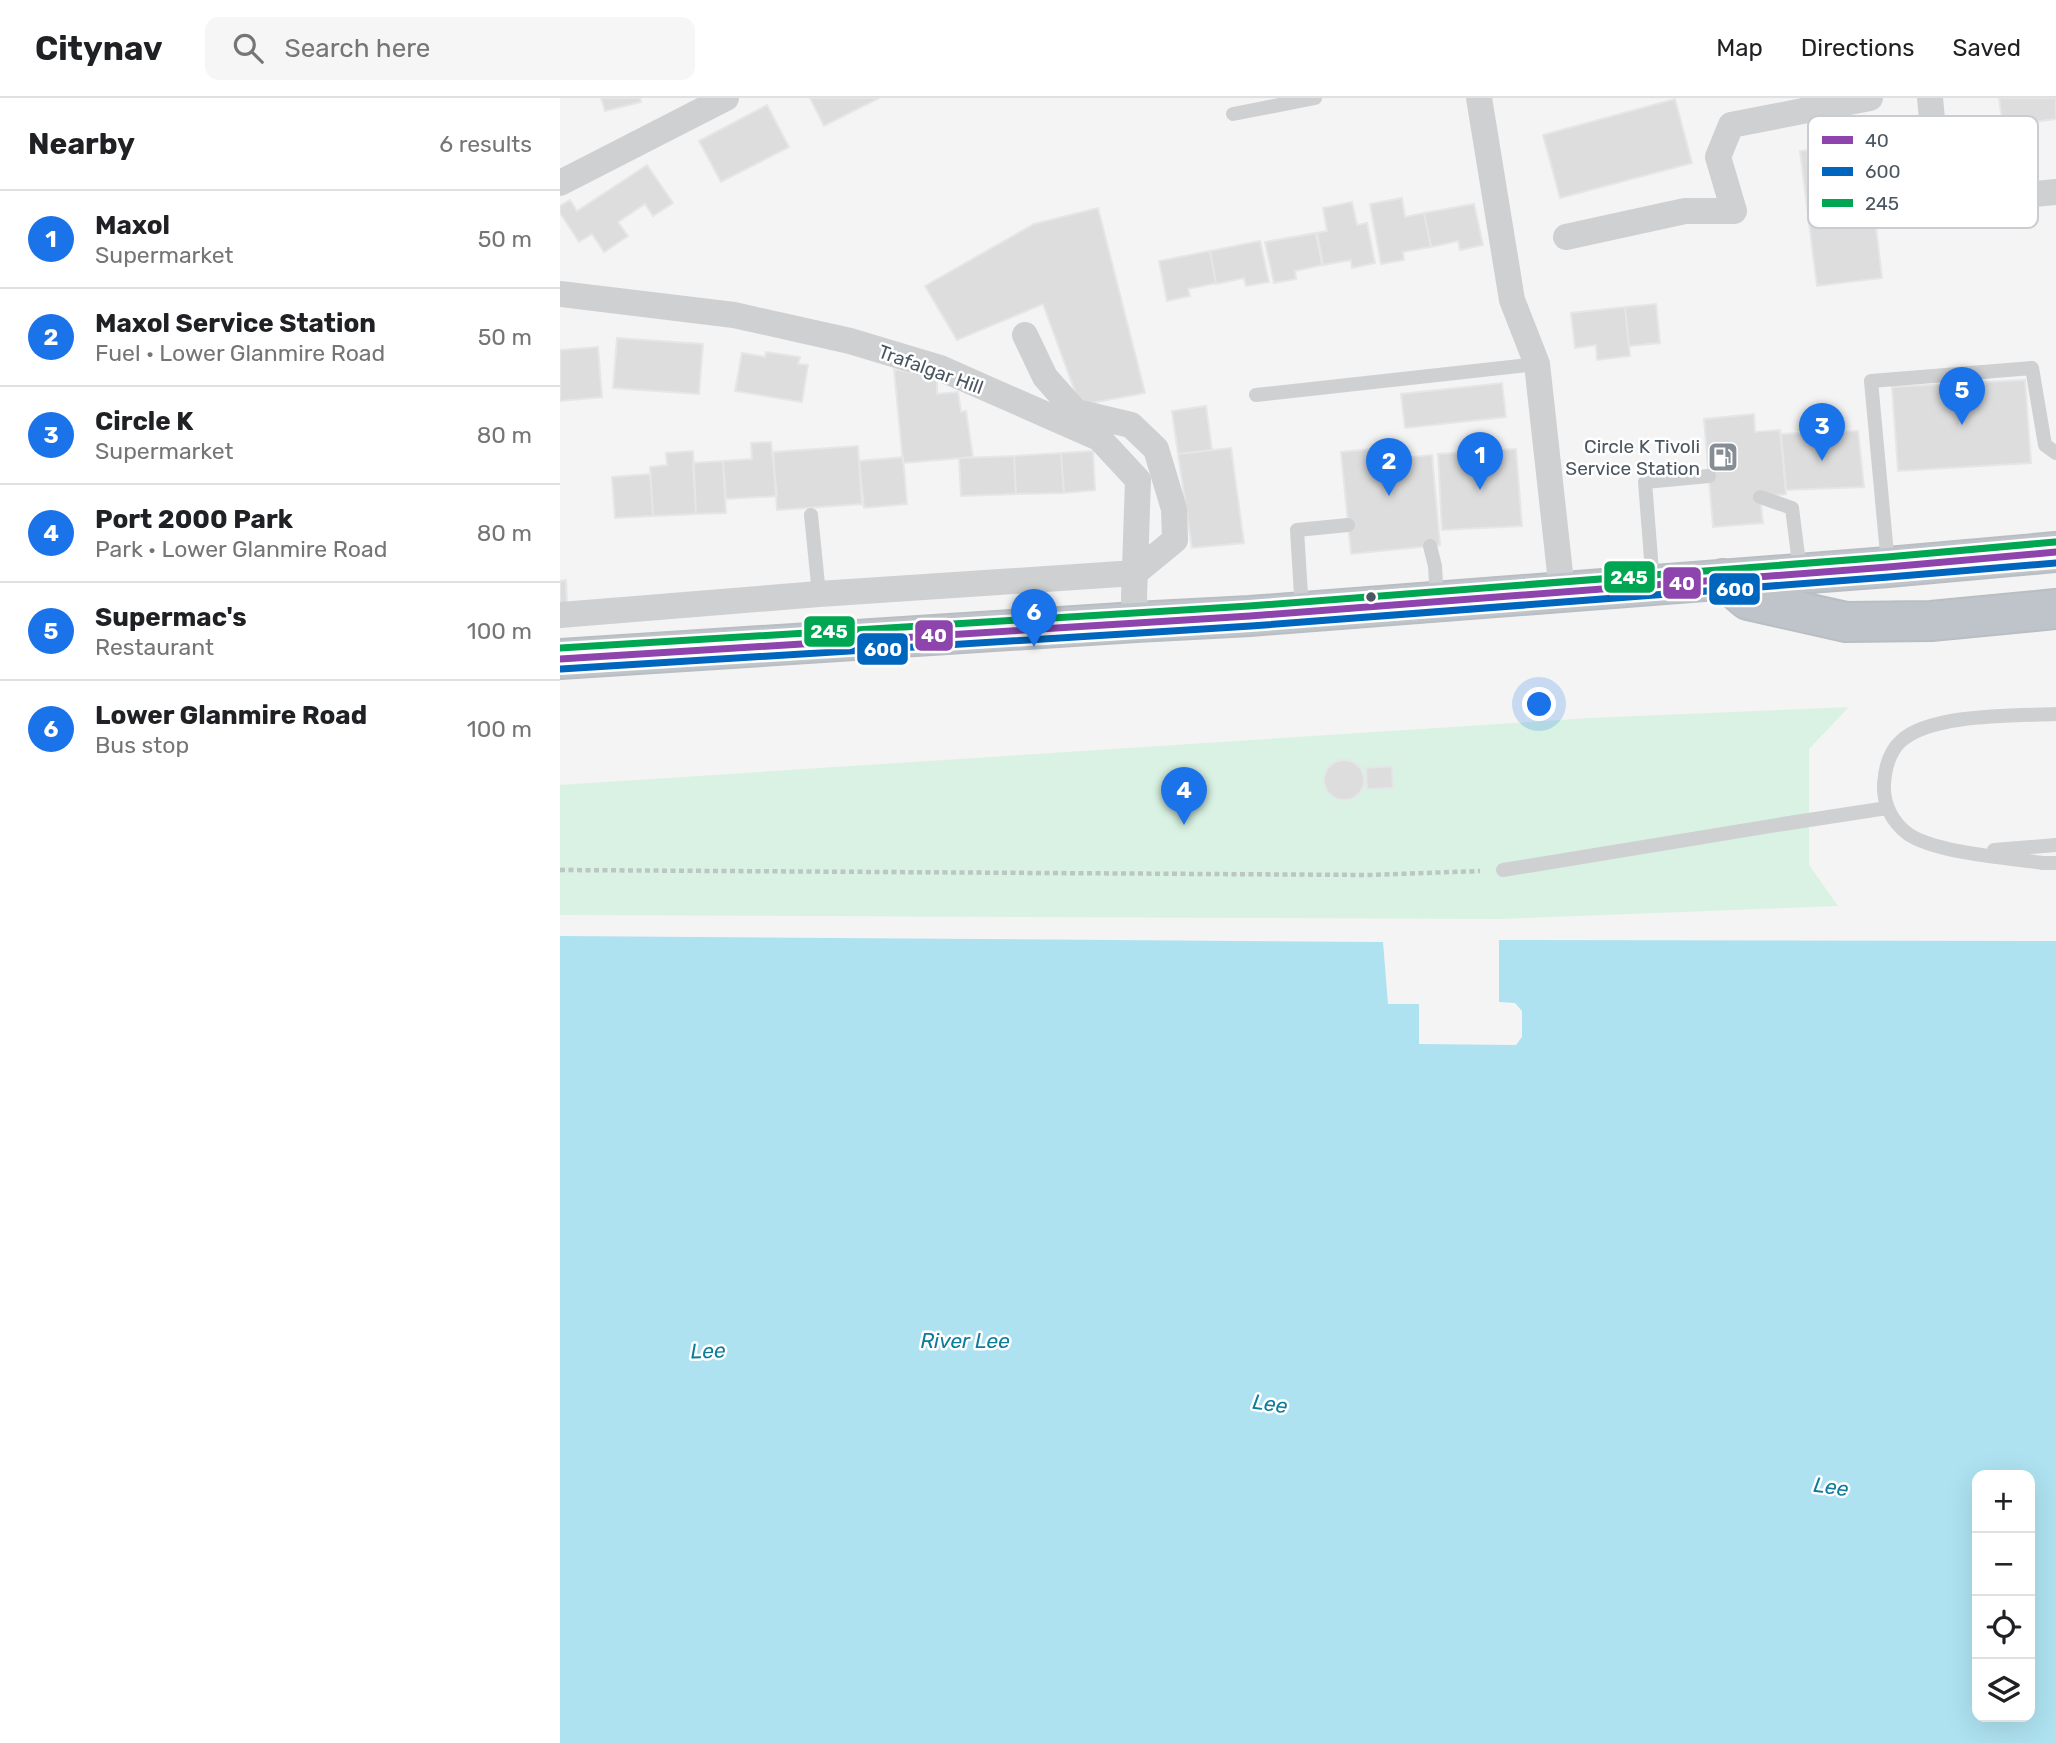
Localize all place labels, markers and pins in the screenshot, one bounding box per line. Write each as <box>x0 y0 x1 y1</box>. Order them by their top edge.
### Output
pin: 5 <box>1939 367 1985 425</box>
pin: 3 <box>1799 403 1845 461</box>
pin: 1 <box>1457 432 1503 490</box>
place label: Circle K Tivoli Service Station <box>1565 435 1700 480</box>
pin: 2 <box>1366 438 1412 496</box>
fuel station icon: Circle K Tivoli Service Station <box>1706 440 1740 474</box>
pin: 6 <box>1011 589 1057 647</box>
unlabelled marker <box>1364 590 1378 604</box>
pin: 4 <box>1161 767 1207 825</box>

